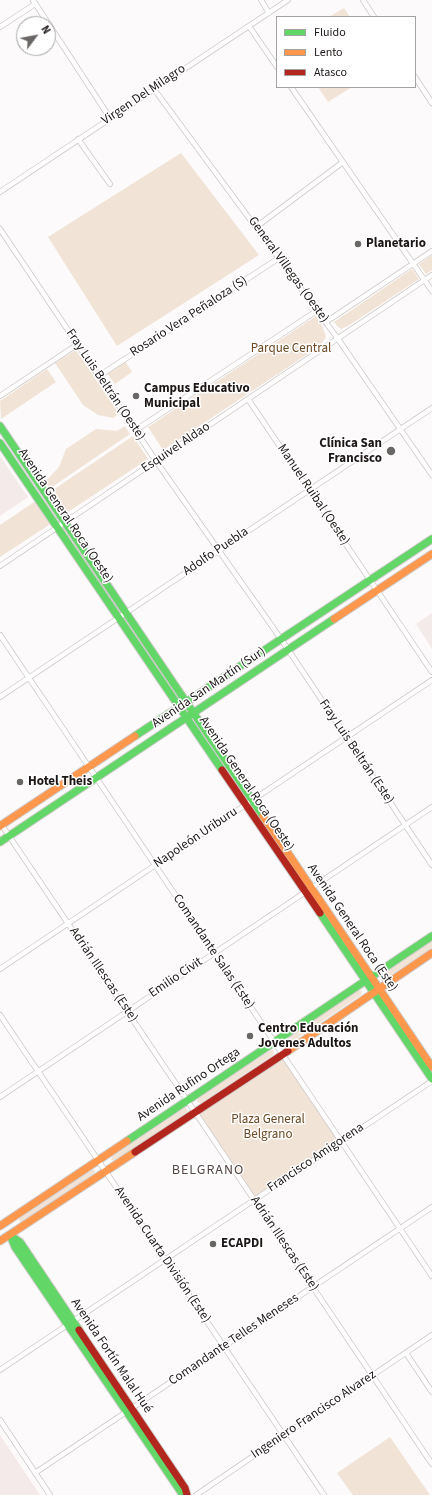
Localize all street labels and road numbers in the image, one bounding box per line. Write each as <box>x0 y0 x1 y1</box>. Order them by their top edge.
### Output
street label: Virgen Del Milagro <box>99 61 189 129</box>
street label: General Villegas (Oeste) <box>244 214 332 326</box>
street label: Rosario Vera Peñaloza (S) <box>127 273 251 361</box>
street label: Fray Luis Beltrán (Oeste) <box>62 326 148 444</box>
street label: Esquivel Aldao <box>139 419 213 477</box>
street label: Manuel Ruibal (Oeste) <box>273 442 353 548</box>
street label: Avenida General Roca (Oeste) <box>14 446 116 586</box>
street label: Adolfo Puebla <box>180 524 252 580</box>
street label: Avenida San Martín (Sur) <box>149 644 269 732</box>
street label: Fray Luis Beltrán (Este) <box>315 697 397 807</box>
street label: Avenida General Roca (Oeste) <box>195 714 297 854</box>
street label: Napoleón Uriburu <box>151 804 241 872</box>
street label: Avenida General Roca (Este) <box>303 861 401 995</box>
street label: Comandante Salas (Este) <box>169 892 257 1012</box>
street label: Adrián Illescas (Este) <box>65 925 141 1025</box>
street label: Emilio Civit <box>146 954 206 1002</box>
street label: Avenida Rufino Ortega <box>135 1045 243 1125</box>
street label: Francisco Amigorena <box>265 1120 367 1196</box>
street label: Avenida Cuarta División (Este) <box>110 1184 214 1326</box>
street label: Adrián Illescas (Este) <box>246 1194 322 1294</box>
street label: Comandante Telles Meneses <box>166 1291 302 1389</box>
street label: Avenida Fortín Malal Hué <box>67 1296 155 1416</box>
street label: Ingeniero Francisco Alvarez <box>249 1367 379 1463</box>

